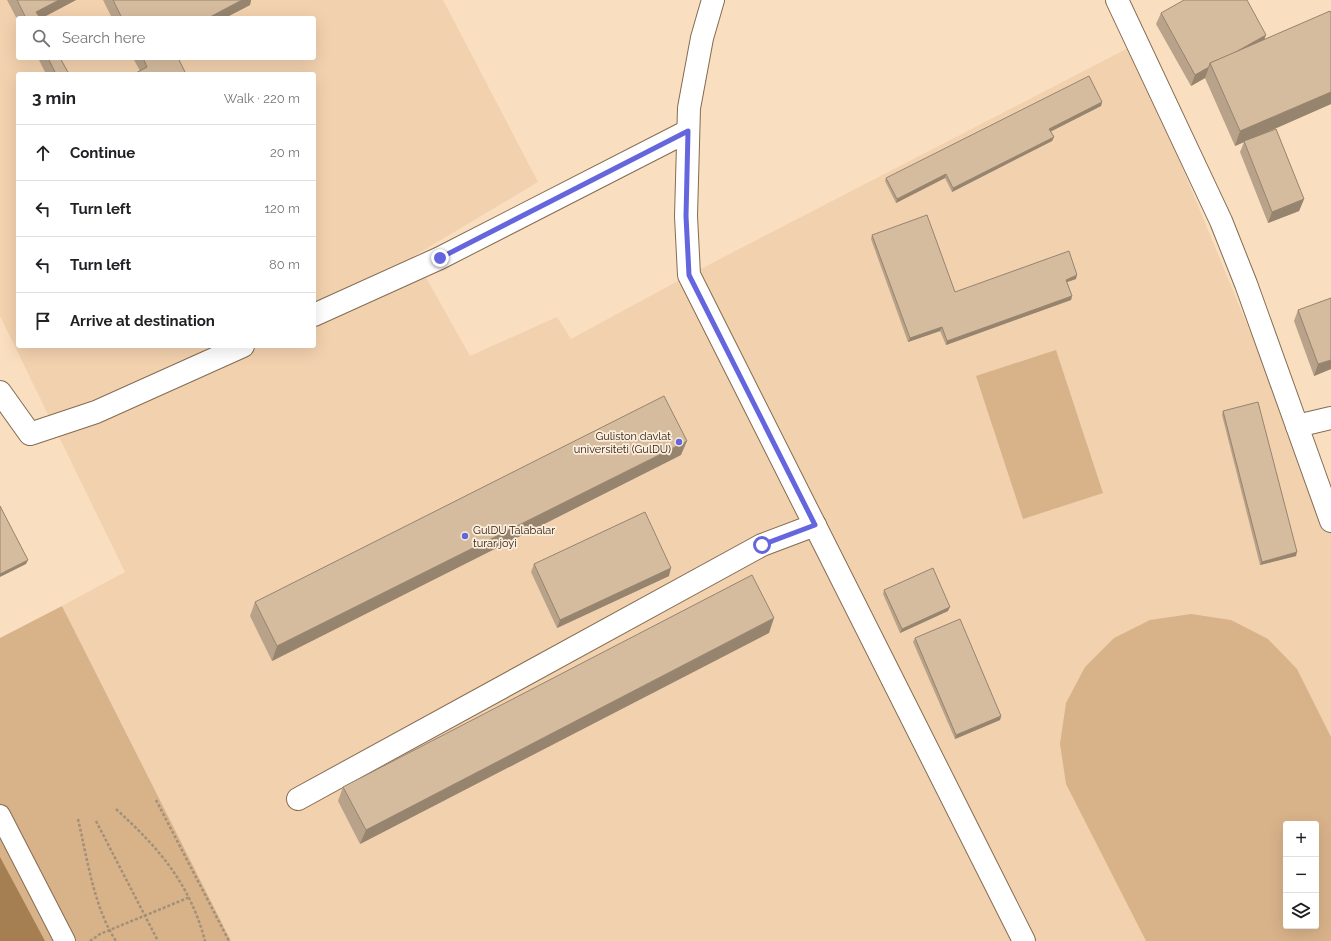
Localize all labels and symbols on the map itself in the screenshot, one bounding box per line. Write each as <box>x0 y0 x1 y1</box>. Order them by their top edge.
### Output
route end <box>431 249 449 267</box>
place label: Guliston davlat universiteti (GulDU) <box>574 430 671 456</box>
marker: Guliston davlat universiteti (GulDU) <box>674 437 684 447</box>
place label: GulDU Talabalar turar joyi <box>473 524 555 550</box>
marker: GulDU Talabalar turar joyi <box>460 531 470 541</box>
route start <box>753 536 771 554</box>

